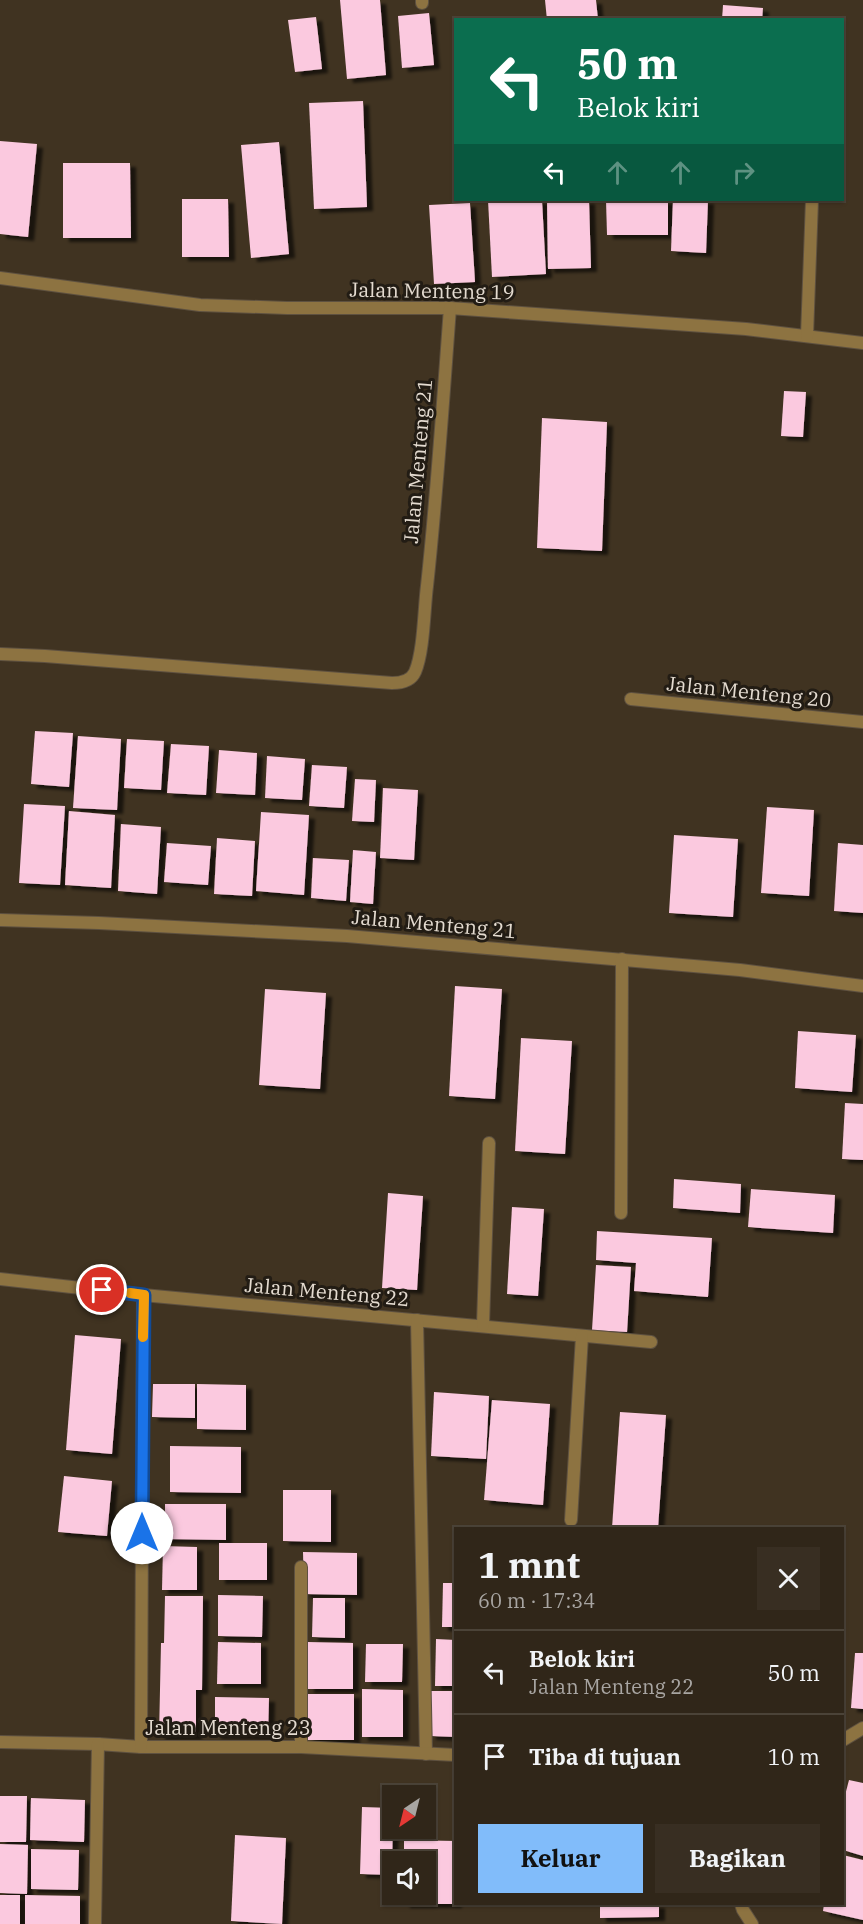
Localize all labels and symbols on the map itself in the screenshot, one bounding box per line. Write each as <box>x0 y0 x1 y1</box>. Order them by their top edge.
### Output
street label: Jalan Menteng 19 <box>349 276 515 305</box>
street label: Jalan Menteng 21 <box>397 377 438 544</box>
street label: Jalan Menteng 20 <box>665 669 833 714</box>
street label: Jalan Menteng 21 <box>351 903 518 944</box>
pin <box>76 1264 127 1315</box>
street label: Jalan Menteng 22 <box>244 1271 411 1312</box>
position arrow <box>110 1501 174 1565</box>
street label: Jalan Menteng 23 <box>145 1714 311 1741</box>
north arrow <box>382 1785 436 1839</box>

